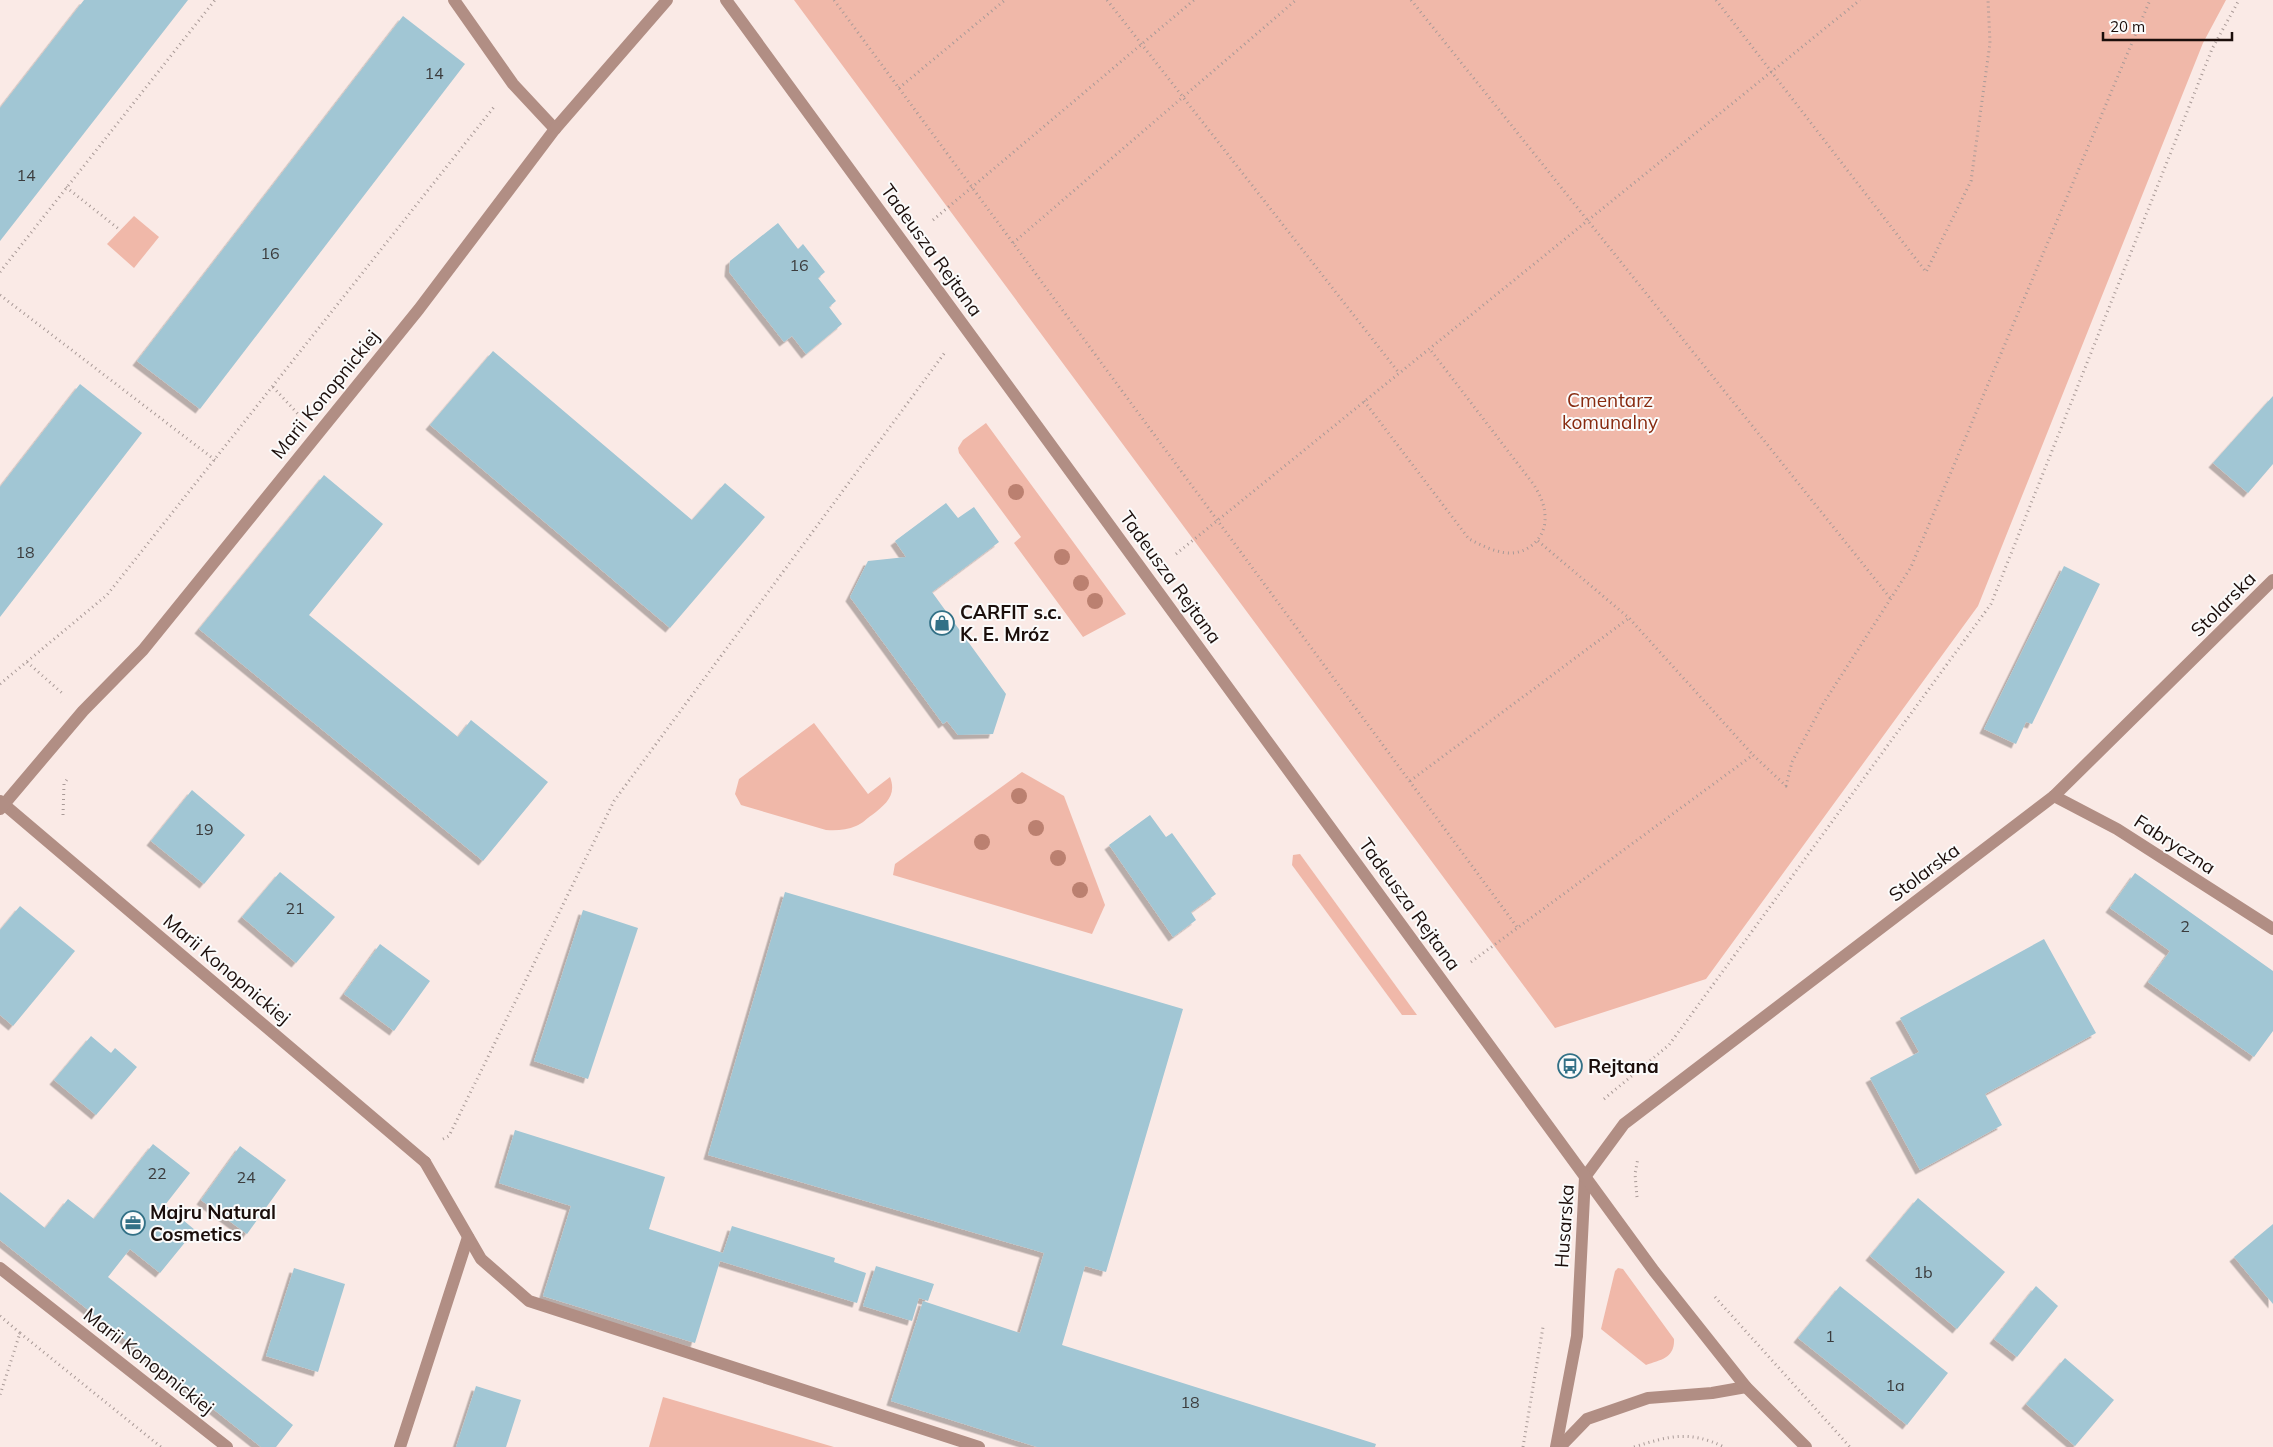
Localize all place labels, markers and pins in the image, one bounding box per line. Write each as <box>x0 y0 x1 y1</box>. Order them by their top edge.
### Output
place label: CARFIT s.c. K. E. Mróz <box>960 600 1062 646</box>
shop icon: CARFIT s.c. K. E. Mróz <box>929 610 955 636</box>
bus stop icon: Rejtana <box>1557 1053 1583 1079</box>
place label: Rejtana <box>1588 1054 1659 1078</box>
place label: Majru Natural Cosmetics <box>150 1200 276 1246</box>
office icon: Majru Natural Cosmetics <box>120 1210 146 1236</box>

